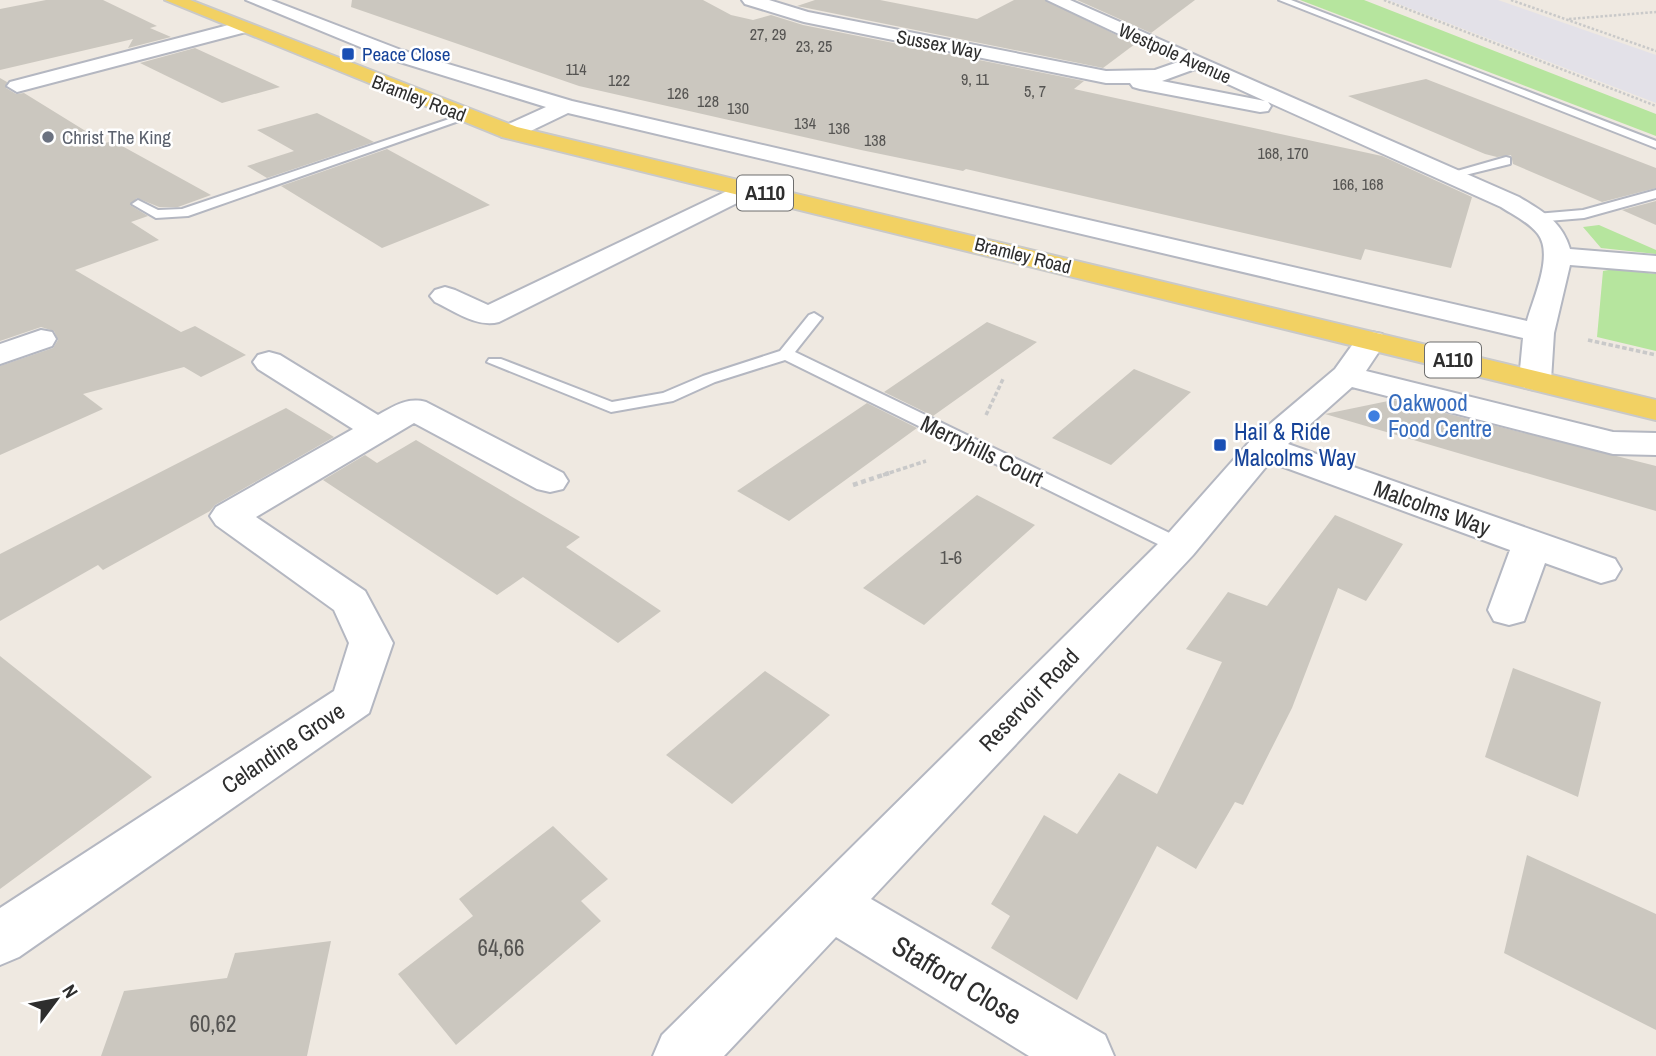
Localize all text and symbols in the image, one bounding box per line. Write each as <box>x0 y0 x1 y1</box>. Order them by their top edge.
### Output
street label: Westpole Avenue <box>1115 17 1235 89</box>
house number: 27, 29 <box>750 23 786 45</box>
street label: Sussex Way <box>894 23 984 65</box>
house number: 23, 25 <box>796 35 832 57</box>
place label: Peace Close <box>362 41 450 67</box>
marker: Peace Close <box>340 46 356 62</box>
house number: 114 <box>566 58 586 80</box>
street label: Bramley Road <box>368 68 470 128</box>
house number: 9, 11 <box>961 68 990 90</box>
house number: 122 <box>608 69 630 91</box>
house number: 5, 7 <box>1024 80 1046 102</box>
house number: 126 <box>667 82 689 104</box>
house number: 128 <box>697 90 719 112</box>
house number: 130 <box>727 97 749 119</box>
house number: 134 <box>794 112 816 134</box>
house number: 136 <box>828 117 850 139</box>
place label: Christ The King <box>62 124 171 150</box>
marker: Christ The King <box>40 129 56 145</box>
house number: 138 <box>864 129 886 151</box>
house number: 168, 170 <box>1257 142 1309 164</box>
house number: 166, 168 <box>1332 173 1384 195</box>
road number: A110 <box>737 176 793 210</box>
street label: Bramley Road <box>972 230 1074 280</box>
road number: A110 <box>1425 342 1481 378</box>
place label: Oakwood Food Centre <box>1388 387 1492 444</box>
street label: Merryhills Court <box>916 407 1049 494</box>
marker: Oakwood Food Centre <box>1366 408 1382 424</box>
place label: Hail & Ride Malcolms Way <box>1234 416 1356 473</box>
marker: Hail & Ride Malcolms Way <box>1212 437 1228 453</box>
street label: Malcolms Way <box>1370 472 1495 543</box>
house number: 1-6 <box>940 544 962 570</box>
street label: Reservoir Road <box>972 641 1086 758</box>
street label: Celandine Grove <box>215 695 350 800</box>
street label: Stafford Close <box>885 926 1029 1034</box>
house number: 64,66 <box>477 932 525 963</box>
north arrow <box>21 965 91 1035</box>
text: N <box>56 979 84 1003</box>
house number: 60,62 <box>189 1008 237 1039</box>

